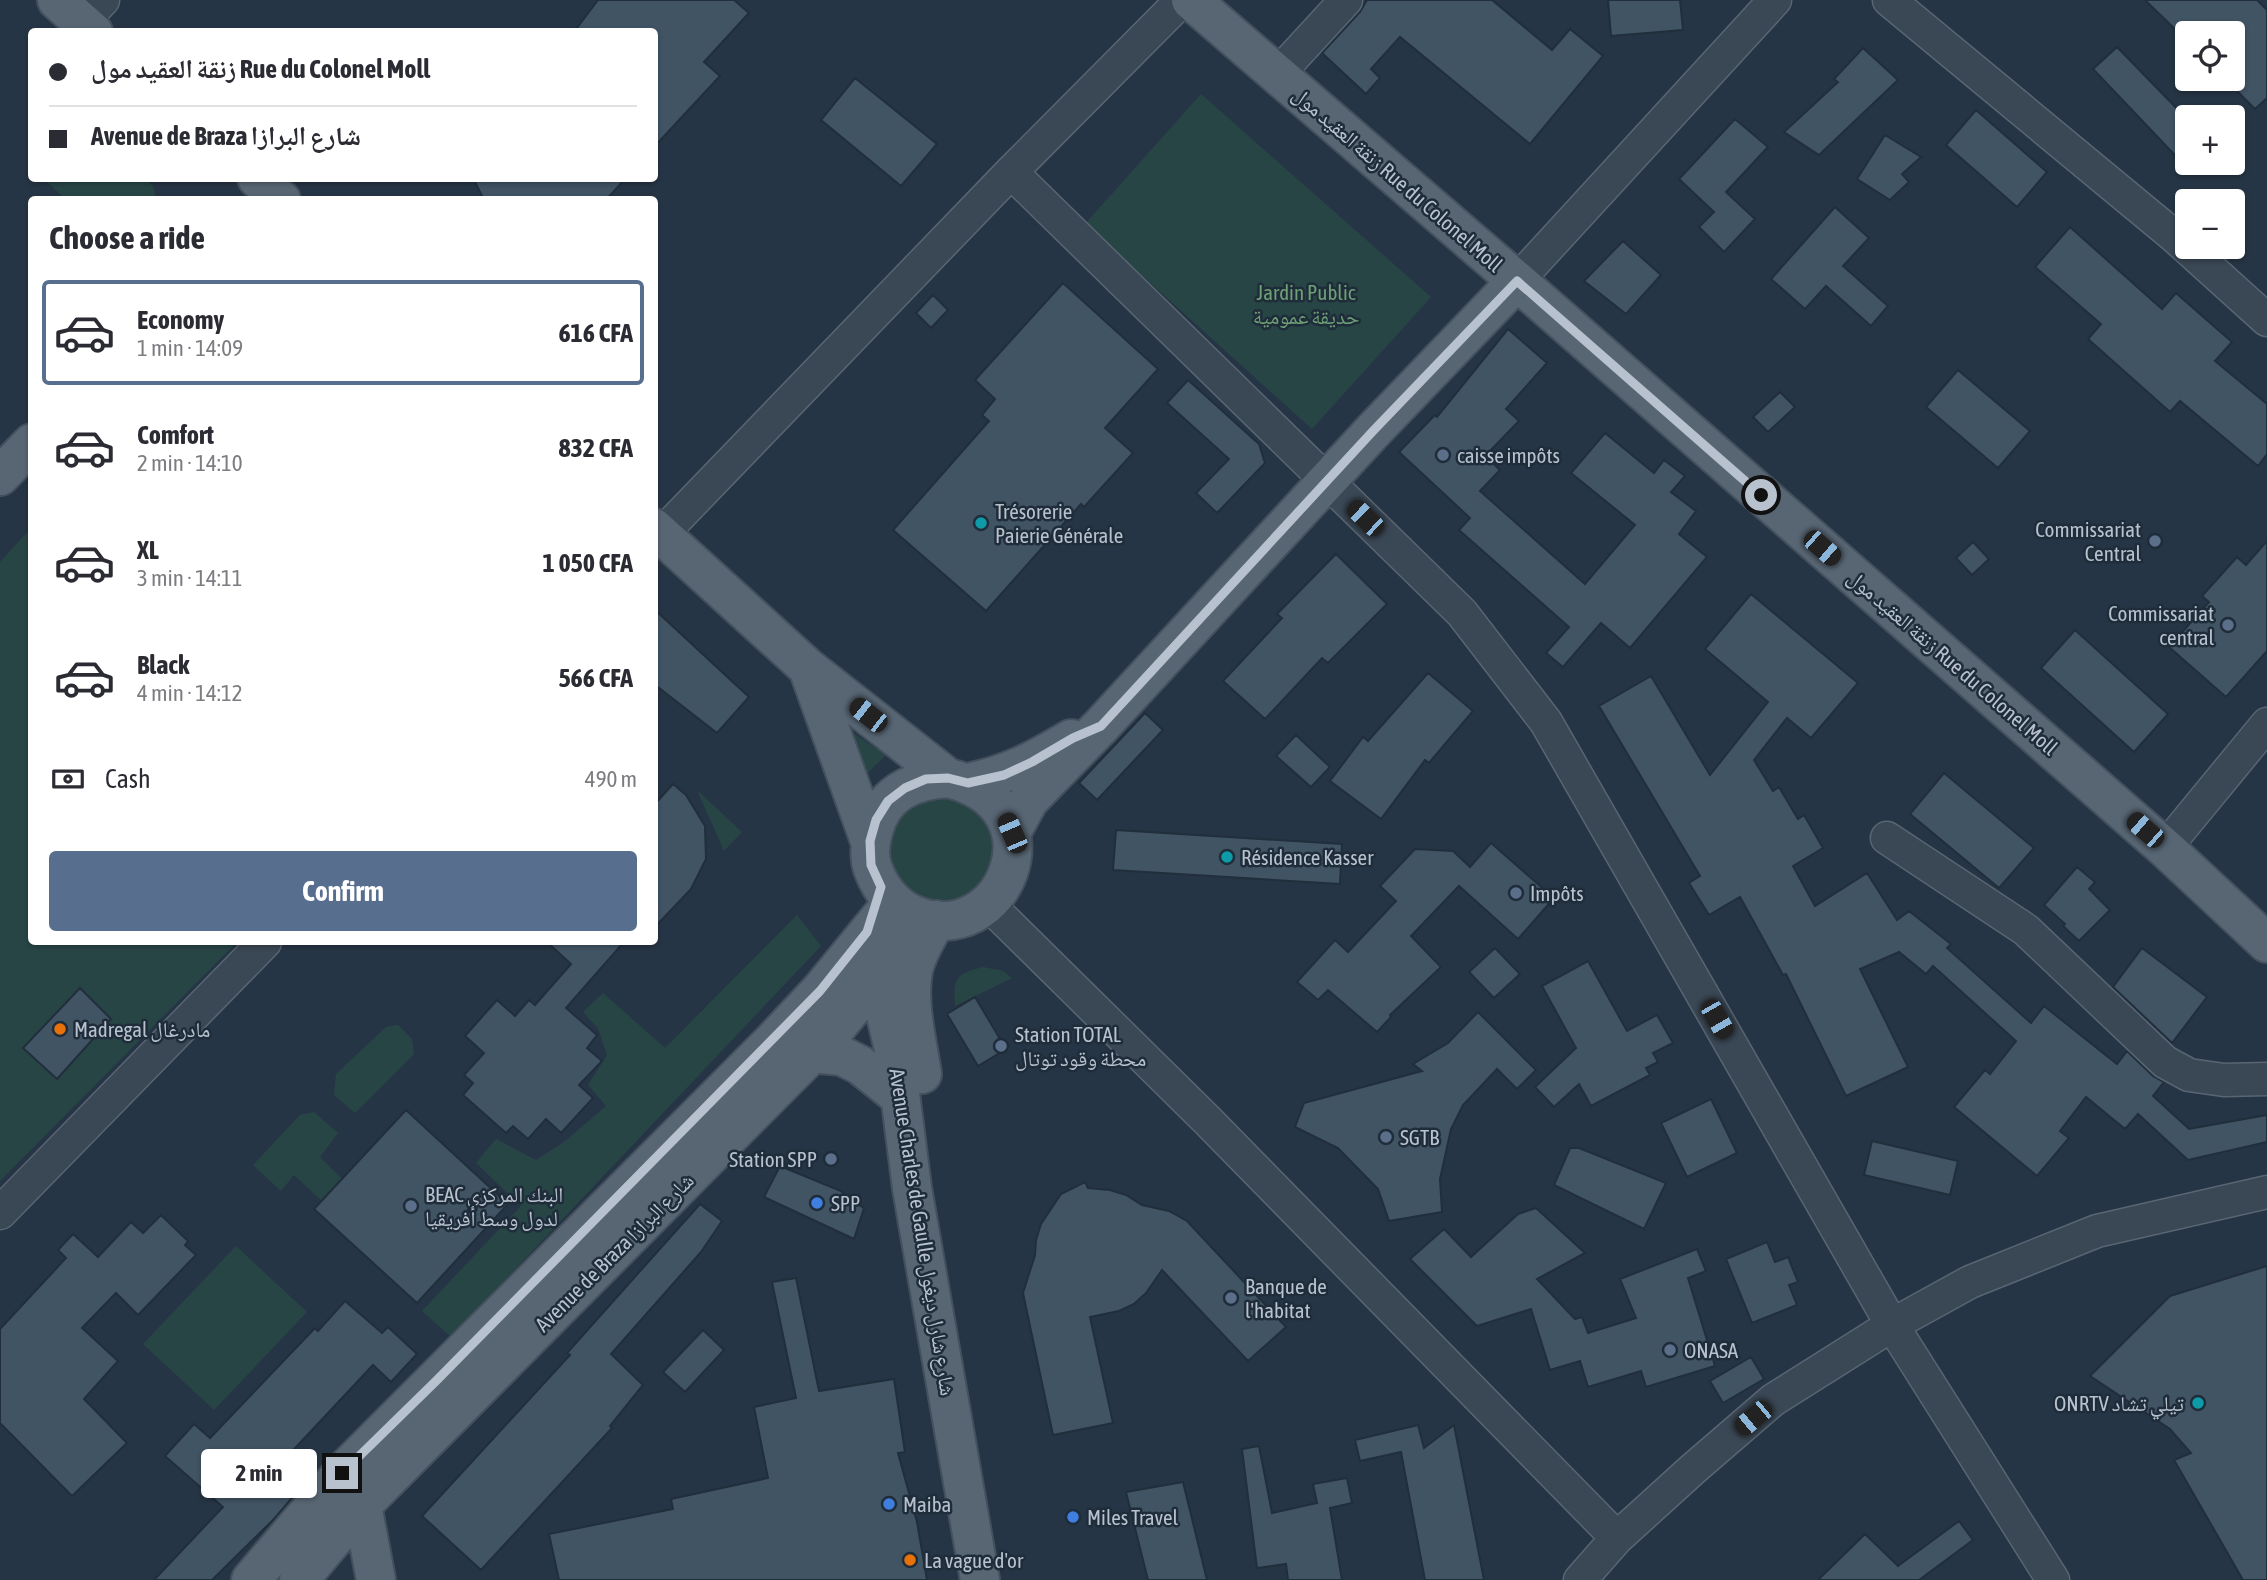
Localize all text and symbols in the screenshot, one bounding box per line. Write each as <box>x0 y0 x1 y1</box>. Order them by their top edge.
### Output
map controls <box>2175 21 2245 259</box>
button: locate <box>2175 21 2245 91</box>
text: زنقة العقيد مول Rue du Colonel Moll <box>91 54 430 84</box>
street label: زنقة العقيد مول Rue du Colonel Moll <box>1288 81 1508 278</box>
button: + <box>2175 105 2245 175</box>
text: Avenue de Braza شارع البرازا <box>91 121 361 151</box>
button: − <box>2175 189 2245 259</box>
text: Choose a ride <box>49 219 205 256</box>
park label: Jardin Public حديقة عمومية <box>1253 280 1359 328</box>
icon: car <box>53 301 116 364</box>
text: Economy <box>137 305 224 335</box>
text: 616 CFA <box>558 318 633 348</box>
text: 1 min · 14:09 <box>137 335 243 361</box>
icon: car <box>53 416 116 479</box>
text: Comfort <box>137 420 214 450</box>
text: 832 CFA <box>558 433 633 463</box>
place label: caisse impôts <box>1457 443 1560 467</box>
marker: caisse impôts <box>1435 447 1451 463</box>
text: 2 min · 14:10 <box>137 450 243 476</box>
route start <box>1745 479 1777 511</box>
car <box>1343 496 1388 540</box>
place label: Trésorerie Paierie Générale <box>995 499 1123 547</box>
marker: Trésorerie Paierie Générale <box>973 515 989 531</box>
place label: Commissariat Central <box>2035 517 2141 565</box>
car <box>1800 526 1845 570</box>
icon: car <box>53 531 116 594</box>
marker: Commissariat Central <box>2147 533 2163 549</box>
text: XL <box>137 535 159 565</box>
text: 1 050 CFA <box>543 548 633 578</box>
street label: زنقة العقيد مول Rue du Colonel Moll <box>1843 564 2063 761</box>
text: 3 min · 14:11 <box>137 565 243 591</box>
place label: Commissariat central <box>2108 601 2214 649</box>
marker: Commissariat central <box>2220 617 2236 633</box>
icon: car <box>53 646 116 709</box>
text: Black <box>137 650 189 680</box>
text: 566 CFA <box>558 663 633 693</box>
text: 4 min · 14:12 <box>137 680 243 706</box>
car <box>845 694 892 736</box>
icon: cash <box>49 760 87 798</box>
text: Cash <box>105 764 151 794</box>
text: 490 m <box>585 766 637 792</box>
car <box>2123 808 2168 852</box>
car <box>995 810 1030 856</box>
place label: Résidence Kasser <box>1241 845 1374 869</box>
marker: Résidence Kasser <box>1219 849 1235 865</box>
button: Confirm <box>49 851 637 931</box>
place label: Impôts <box>1530 881 1584 905</box>
marker: Impôts <box>1508 885 1524 901</box>
car <box>1698 996 1737 1042</box>
place label: Madregal مادرغال <box>74 1017 210 1042</box>
marker: Madregal مادرغال <box>52 1021 68 1037</box>
place label: Station TOTAL محطة وقود توتال <box>1015 1022 1146 1071</box>
marker: Station TOTAL محطة وقود توتال <box>993 1038 1009 1054</box>
street label: Avenue Charles de Gaulle شارع شارل ديغول <box>883 1067 961 1398</box>
place label: SGTB <box>1400 1125 1439 1149</box>
marker: SGTB <box>1378 1129 1394 1145</box>
place label: Station SPP <box>729 1147 817 1171</box>
marker: Station SPP <box>823 1151 839 1167</box>
street label: Avenue de Braza شارع البرازا <box>530 1168 700 1338</box>
place label: BEAC البنك المركزي لدول وسط أفريقيا <box>425 1182 563 1231</box>
place label: SPP <box>831 1191 860 1215</box>
marker: SPP <box>809 1195 825 1211</box>
marker: BEAC البنك المركزي لدول وسط أفريقيا <box>403 1198 419 1214</box>
place label: Banque de l'habitat <box>1245 1274 1327 1322</box>
marker: Banque de l'habitat <box>1223 1290 1239 1306</box>
place label: ONASA <box>1684 1338 1739 1362</box>
marker: ONASA <box>1662 1342 1678 1358</box>
place label: ONRTV تيلي تشاد <box>2054 1391 2184 1420</box>
marker: ONRTV تيلي تشاد <box>2190 1395 2206 1411</box>
car <box>1731 1396 1776 1440</box>
callout: 2 min <box>202 1448 318 1498</box>
route end <box>326 1457 358 1489</box>
text: 2 min <box>236 1460 282 1486</box>
place label: Maiba <box>903 1492 951 1516</box>
marker: Maiba <box>881 1496 897 1512</box>
place label: Miles Travel <box>1087 1505 1179 1529</box>
marker: Miles Travel <box>1065 1509 1081 1525</box>
place label: La vague d'or <box>924 1548 1024 1572</box>
marker: La vague d'or <box>902 1552 918 1568</box>

